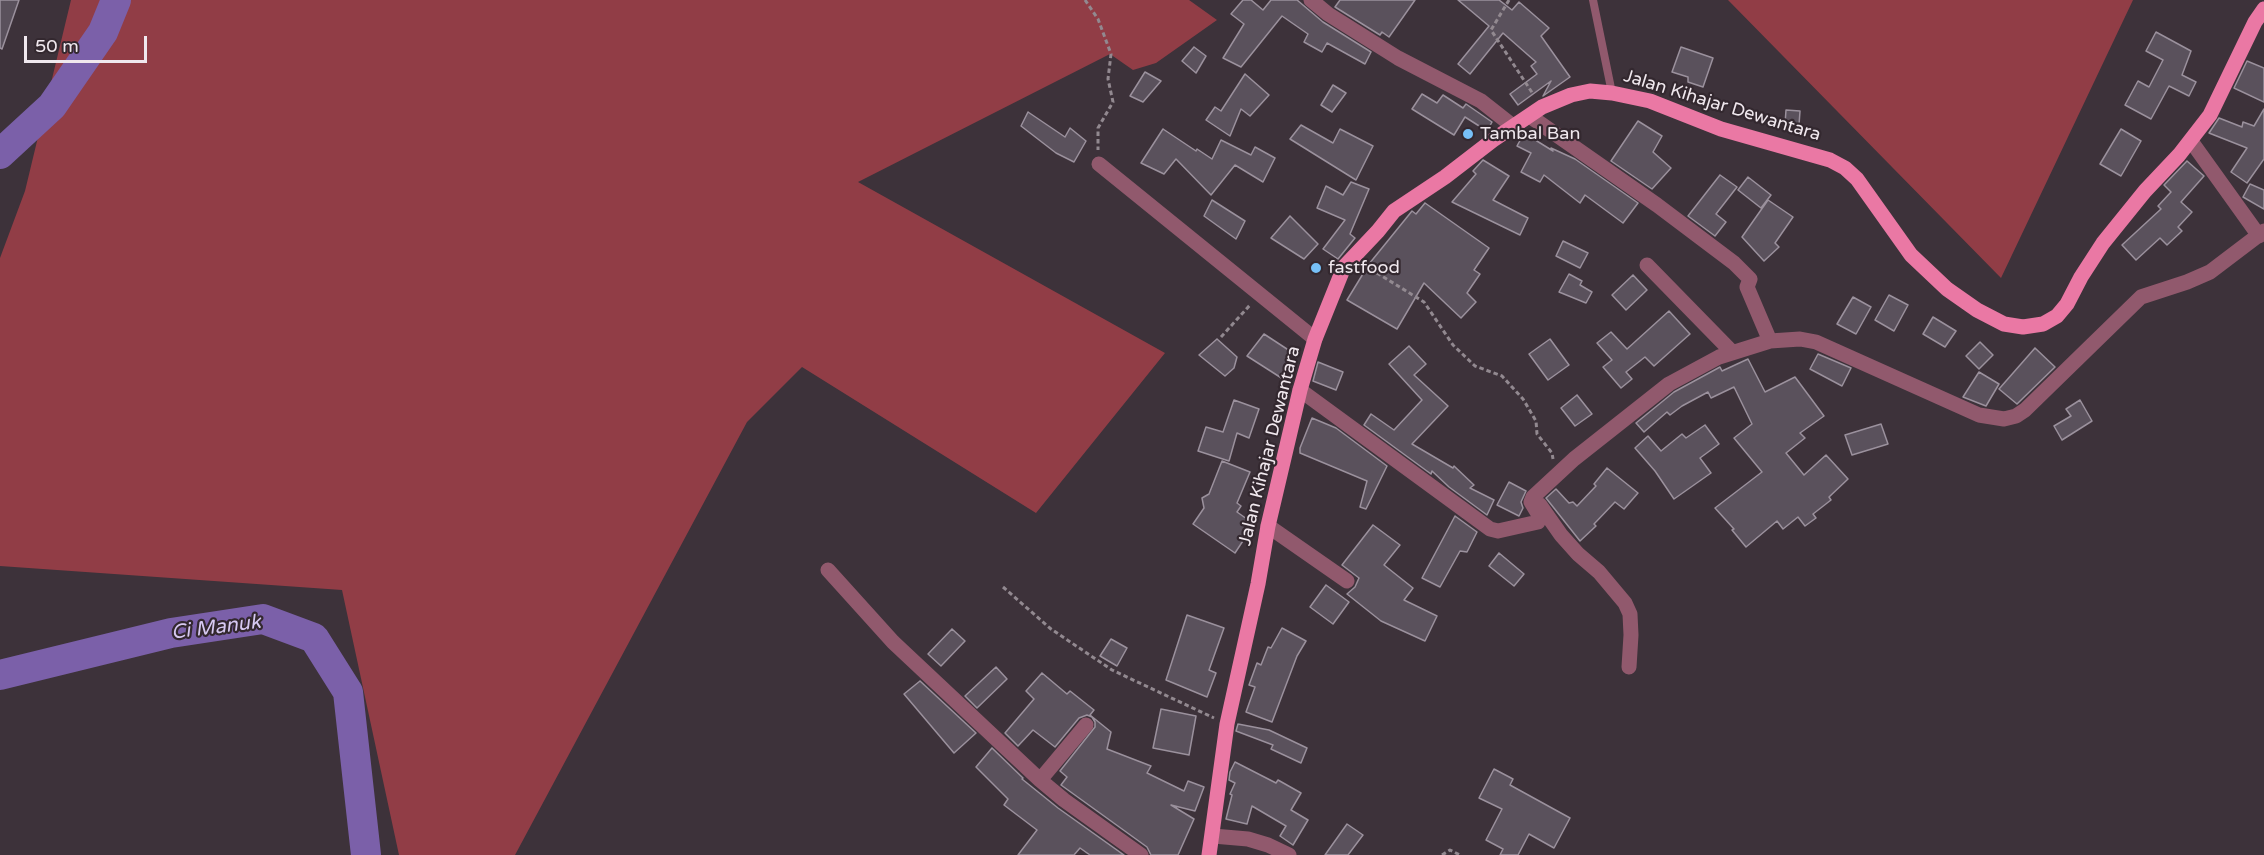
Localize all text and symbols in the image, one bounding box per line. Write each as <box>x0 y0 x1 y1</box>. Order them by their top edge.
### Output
scale bar <box>27 24 150 62</box>
text: 50 m <box>35 35 79 57</box>
street label: Jalan Kihajar Dewantara <box>1621 66 1823 146</box>
place label: Tambal Ban <box>1480 123 1580 145</box>
marker: Tambal Ban <box>1461 127 1475 141</box>
place label: fastfood <box>1328 257 1400 279</box>
marker: fastfood <box>1309 261 1323 275</box>
street label: Jalan Kihajar Dewantara <box>1235 344 1305 548</box>
water label: Ci Manuk <box>170 611 262 645</box>

